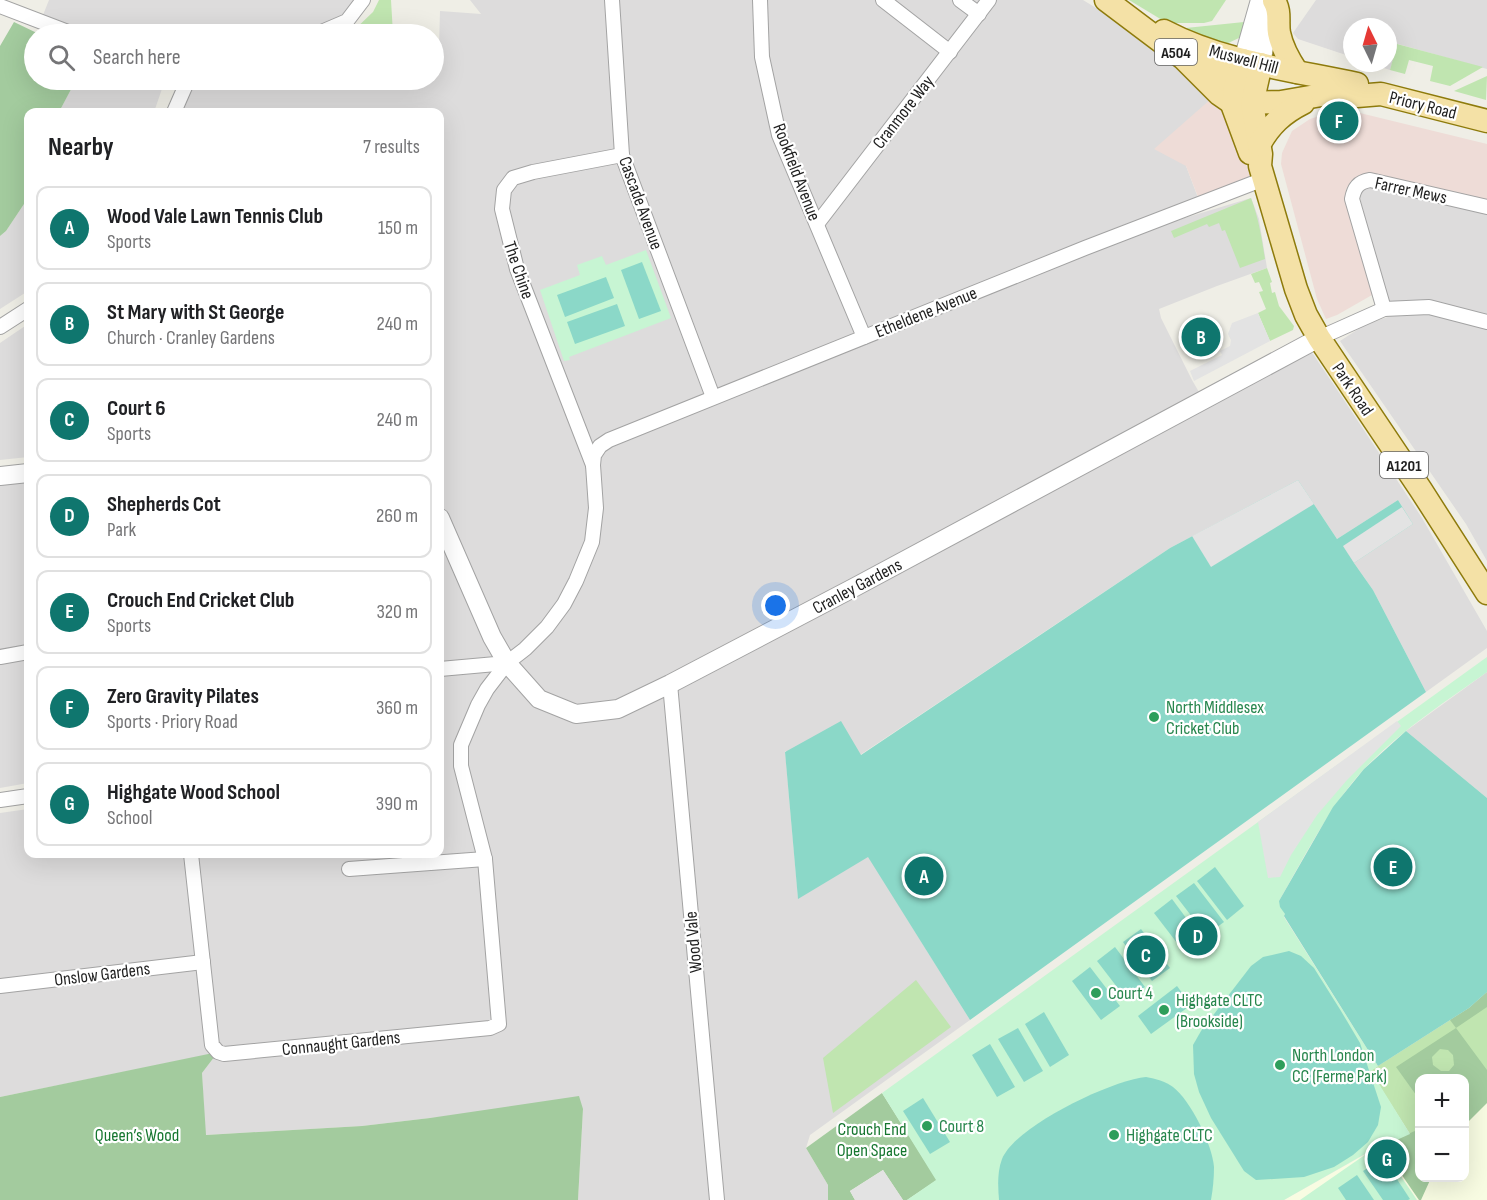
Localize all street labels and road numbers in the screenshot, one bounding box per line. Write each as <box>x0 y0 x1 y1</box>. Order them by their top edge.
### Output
road number: A504 <box>1155 39 1197 65</box>
street label: Muswell Hill <box>1207 40 1281 79</box>
street label: Cranmore Way <box>868 71 939 153</box>
street label: Priory Road <box>1387 87 1459 124</box>
street label: Rookfield Avenue <box>768 120 825 224</box>
street label: Cascade Avenue <box>614 154 667 252</box>
street label: Farrer Mews <box>1373 173 1449 208</box>
street label: The Chine <box>499 239 538 302</box>
street label: Etheldene Avenue <box>872 283 980 342</box>
street label: Park Road <box>1327 359 1378 420</box>
road number: A1201 <box>1380 452 1428 478</box>
street label: Cranley Gardens <box>809 554 905 619</box>
street label: Wood Vale <box>680 910 707 974</box>
street label: Onslow Gardens <box>53 958 151 991</box>
street label: Connaught Gardens <box>281 1027 401 1060</box>

